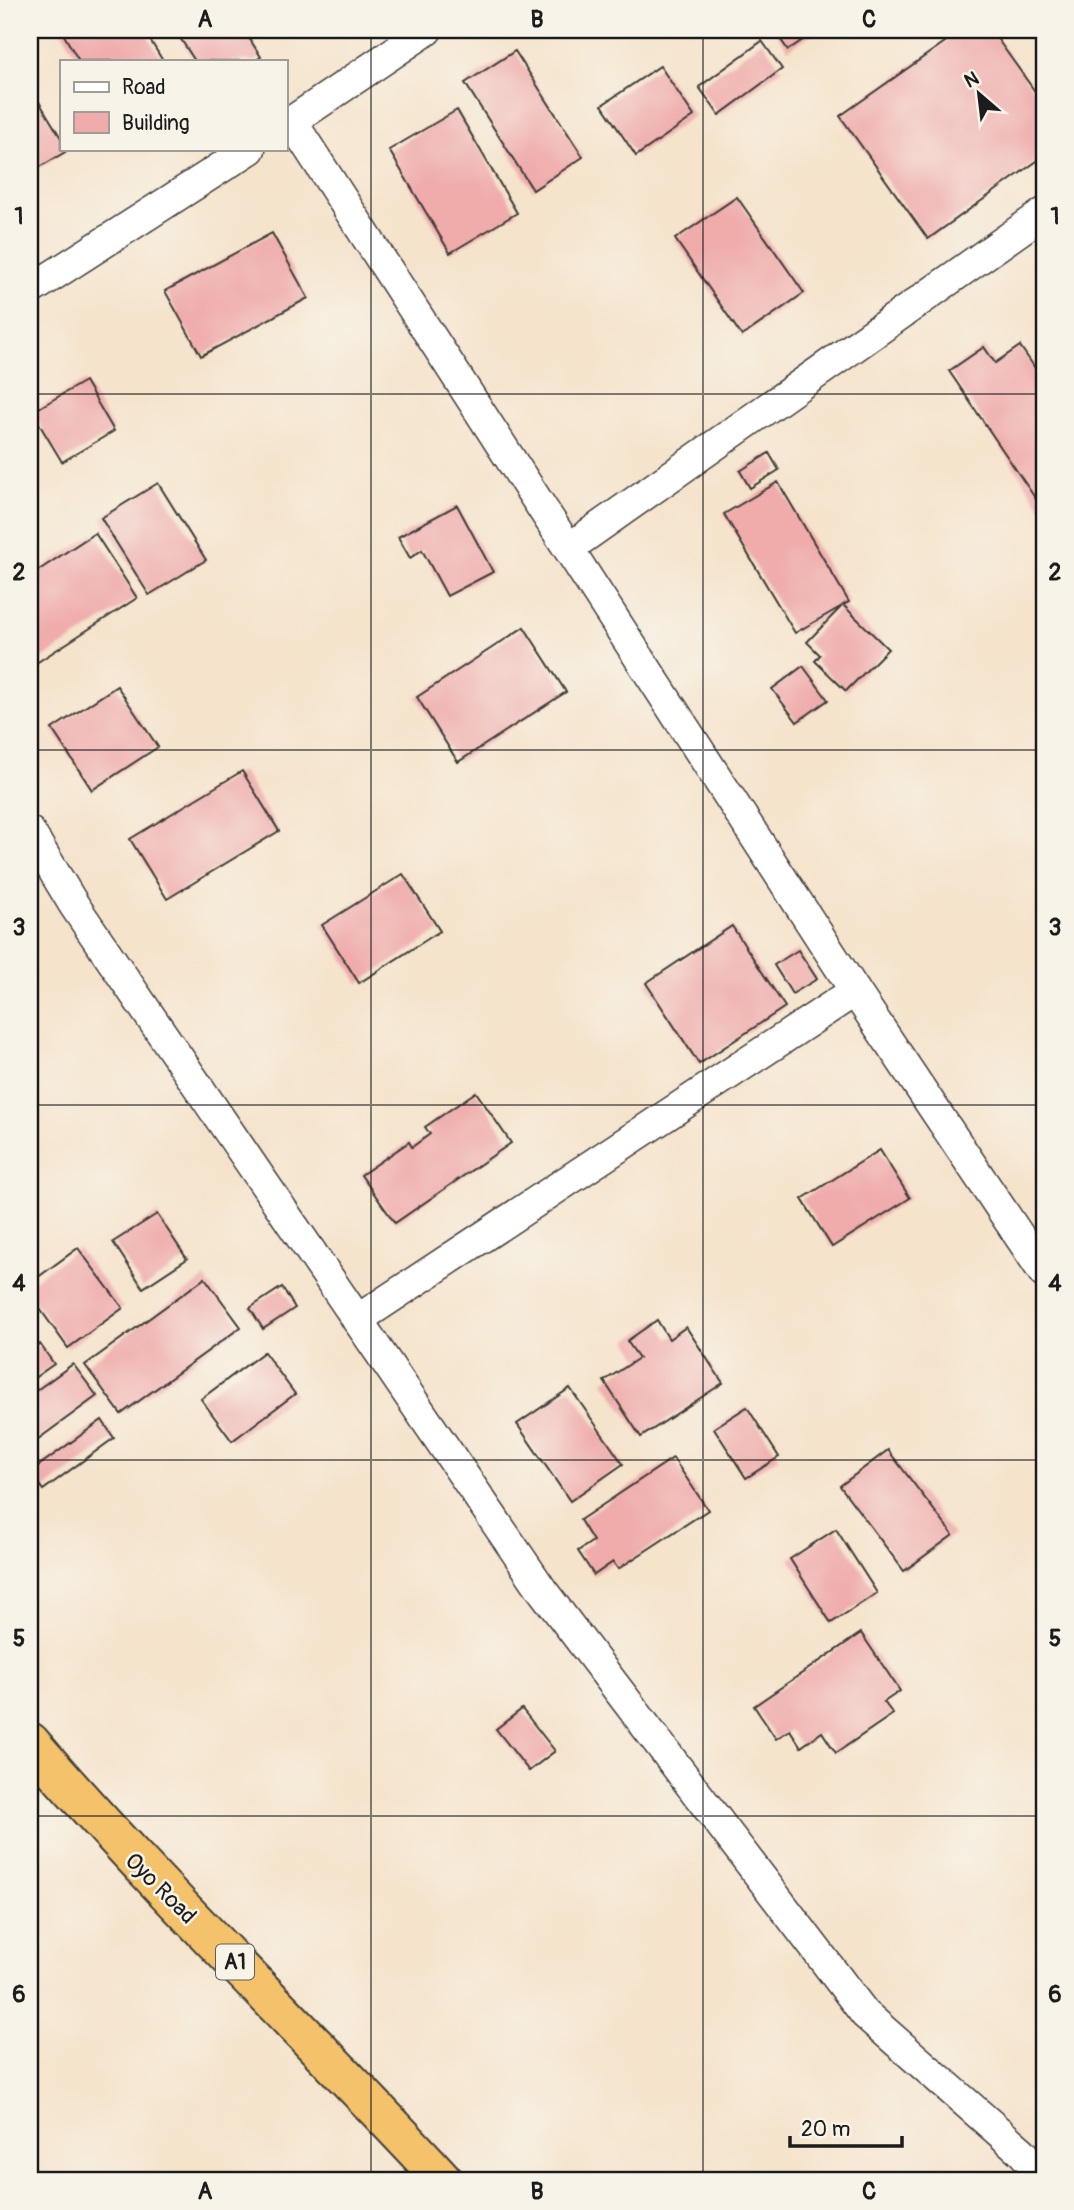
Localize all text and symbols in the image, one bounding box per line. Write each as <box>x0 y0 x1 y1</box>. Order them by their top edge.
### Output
text: A <box>198 5 213 34</box>
text: B <box>530 5 544 34</box>
text: C <box>862 5 876 34</box>
legend <box>60 60 287 150</box>
north arrow <box>944 60 1014 130</box>
text: N <box>960 66 983 93</box>
text: Road <box>122 74 166 101</box>
text: Building <box>122 110 189 137</box>
text: 1 <box>15 202 24 231</box>
text: 1 <box>1051 202 1060 231</box>
text: 2 <box>13 558 26 587</box>
text: 2 <box>1049 558 1062 587</box>
text: 3 <box>13 913 25 942</box>
text: 3 <box>1049 913 1061 942</box>
text: 4 <box>12 1269 26 1298</box>
text: 4 <box>1048 1269 1062 1298</box>
text: 5 <box>13 1624 25 1653</box>
text: 5 <box>1049 1624 1061 1653</box>
street label: Oyo Road <box>119 1846 203 1930</box>
road number: A1 <box>216 1944 254 1980</box>
text: 6 <box>12 1980 26 2009</box>
text: 6 <box>1048 1980 1062 2009</box>
scale bar <box>790 2105 902 2149</box>
text: 20 m <box>801 2116 850 2143</box>
text: A <box>198 2177 213 2206</box>
text: B <box>530 2177 544 2206</box>
text: C <box>862 2177 876 2206</box>

